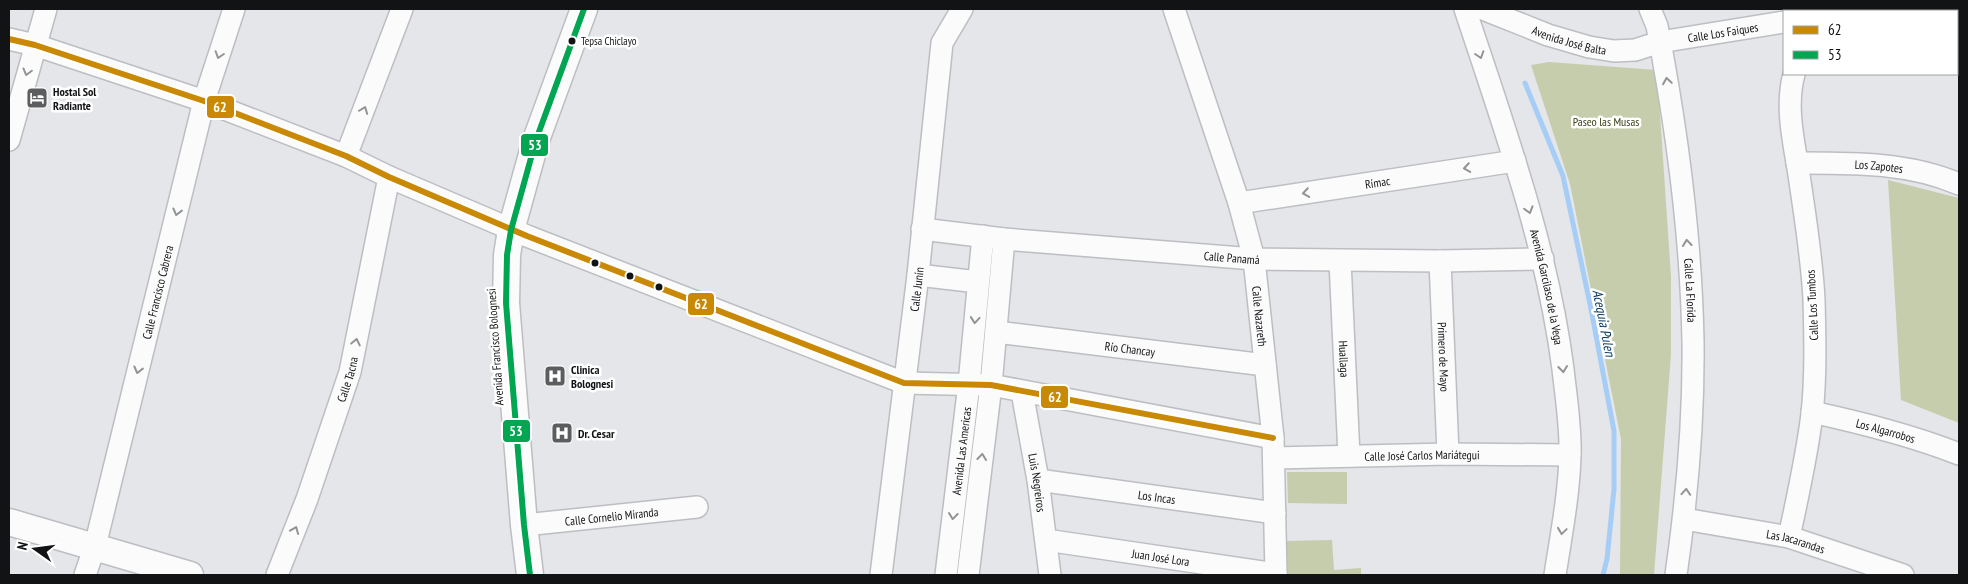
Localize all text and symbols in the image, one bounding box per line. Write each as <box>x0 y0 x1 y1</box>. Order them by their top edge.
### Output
legend <box>1783 10 1958 75</box>
street label: Calle Los Faiques <box>1686 19 1759 45</box>
text: 62 <box>1828 20 1842 39</box>
street label: Avenida José Balta <box>1530 22 1608 57</box>
place label: Tepsa Chiclayo <box>581 34 637 48</box>
marker: Tepsa Chiclayo <box>567 36 577 46</box>
text: 53 <box>1828 45 1842 64</box>
one-way arrow <box>215 50 225 59</box>
one-way arrow <box>1475 50 1485 59</box>
one-way arrow <box>23 68 33 76</box>
one-way arrow <box>1662 77 1672 86</box>
place label: Hostal Sol Radiante <box>53 84 96 113</box>
hotel icon: Hostal Sol Radiante <box>25 86 49 110</box>
line badge: 62 <box>206 95 235 119</box>
text: 62 <box>213 98 227 116</box>
one-way arrow <box>358 107 368 115</box>
park label: Paseo las Musas <box>1573 114 1639 129</box>
line badge: 53 <box>520 133 549 157</box>
text: 53 <box>528 136 542 154</box>
street label: Los Zapotes <box>1854 156 1904 176</box>
one-way arrow <box>1463 163 1471 173</box>
street label: Rímac <box>1364 173 1392 191</box>
one-way arrow <box>1302 187 1310 198</box>
one-way arrow <box>1524 205 1534 214</box>
one-way arrow <box>172 207 183 216</box>
street label: Avenida Garcilaso de la Vega <box>1527 227 1567 346</box>
one-way arrow <box>1682 238 1693 246</box>
street label: Calle Francisco Cabrera <box>138 244 176 341</box>
street label: Calle Panamá <box>1203 248 1260 267</box>
unlabelled marker <box>590 258 600 268</box>
street label: Calle La Florida <box>1682 258 1700 323</box>
street label: Calle Junín <box>906 266 926 312</box>
street label: Calle Los Tumbos <box>1803 269 1821 341</box>
unlabelled marker <box>625 271 635 281</box>
unlabelled marker <box>654 282 664 292</box>
street label: Calle Nazareth <box>1249 285 1271 347</box>
street label: Avenida Francisco Bolognesi <box>483 288 507 406</box>
water label: Acequia Pulen <box>1589 288 1619 359</box>
line badge: 62 <box>687 292 715 316</box>
text: 62 <box>694 295 708 313</box>
one-way arrow <box>970 316 981 324</box>
street label: Primero de Mayo <box>1435 322 1453 392</box>
one-way arrow <box>350 338 360 347</box>
street label: Río Chancay <box>1104 338 1156 359</box>
street label: Huallaga <box>1336 340 1353 378</box>
street label: Calle Tacna <box>333 355 360 404</box>
place label: Clinica Bolognesi <box>571 362 614 391</box>
hospital icon: Clinica Bolognesi <box>543 364 567 388</box>
one-way arrow <box>133 365 144 374</box>
one-way arrow <box>1557 365 1568 373</box>
line badge: 62 <box>1040 385 1069 409</box>
text: 62 <box>1048 388 1062 406</box>
street label: Avenida Las Americas <box>948 406 974 496</box>
street label: Los Algarrobos <box>1855 415 1917 446</box>
line badge: 53 <box>502 419 531 443</box>
hospital icon: Dr. Cesar <box>550 421 574 445</box>
text: 53 <box>509 422 523 440</box>
place label: Dr. Cesar <box>578 426 615 441</box>
street label: Calle José Carlos Mariátegui <box>1364 446 1480 463</box>
street label: Luis Negreiros <box>1026 452 1049 513</box>
one-way arrow <box>976 453 987 461</box>
street label: Los Incas <box>1137 487 1176 507</box>
one-way arrow <box>1681 488 1692 496</box>
street label: Calle Cornelio Miranda <box>564 504 659 528</box>
one-way arrow <box>948 512 959 520</box>
north arrow <box>10 524 60 574</box>
one-way arrow <box>289 526 299 535</box>
street label: Las Jacarandas <box>1765 526 1827 556</box>
one-way arrow <box>1557 527 1568 535</box>
text: N <box>13 540 32 552</box>
street label: Juan José Lora <box>1130 545 1191 569</box>

